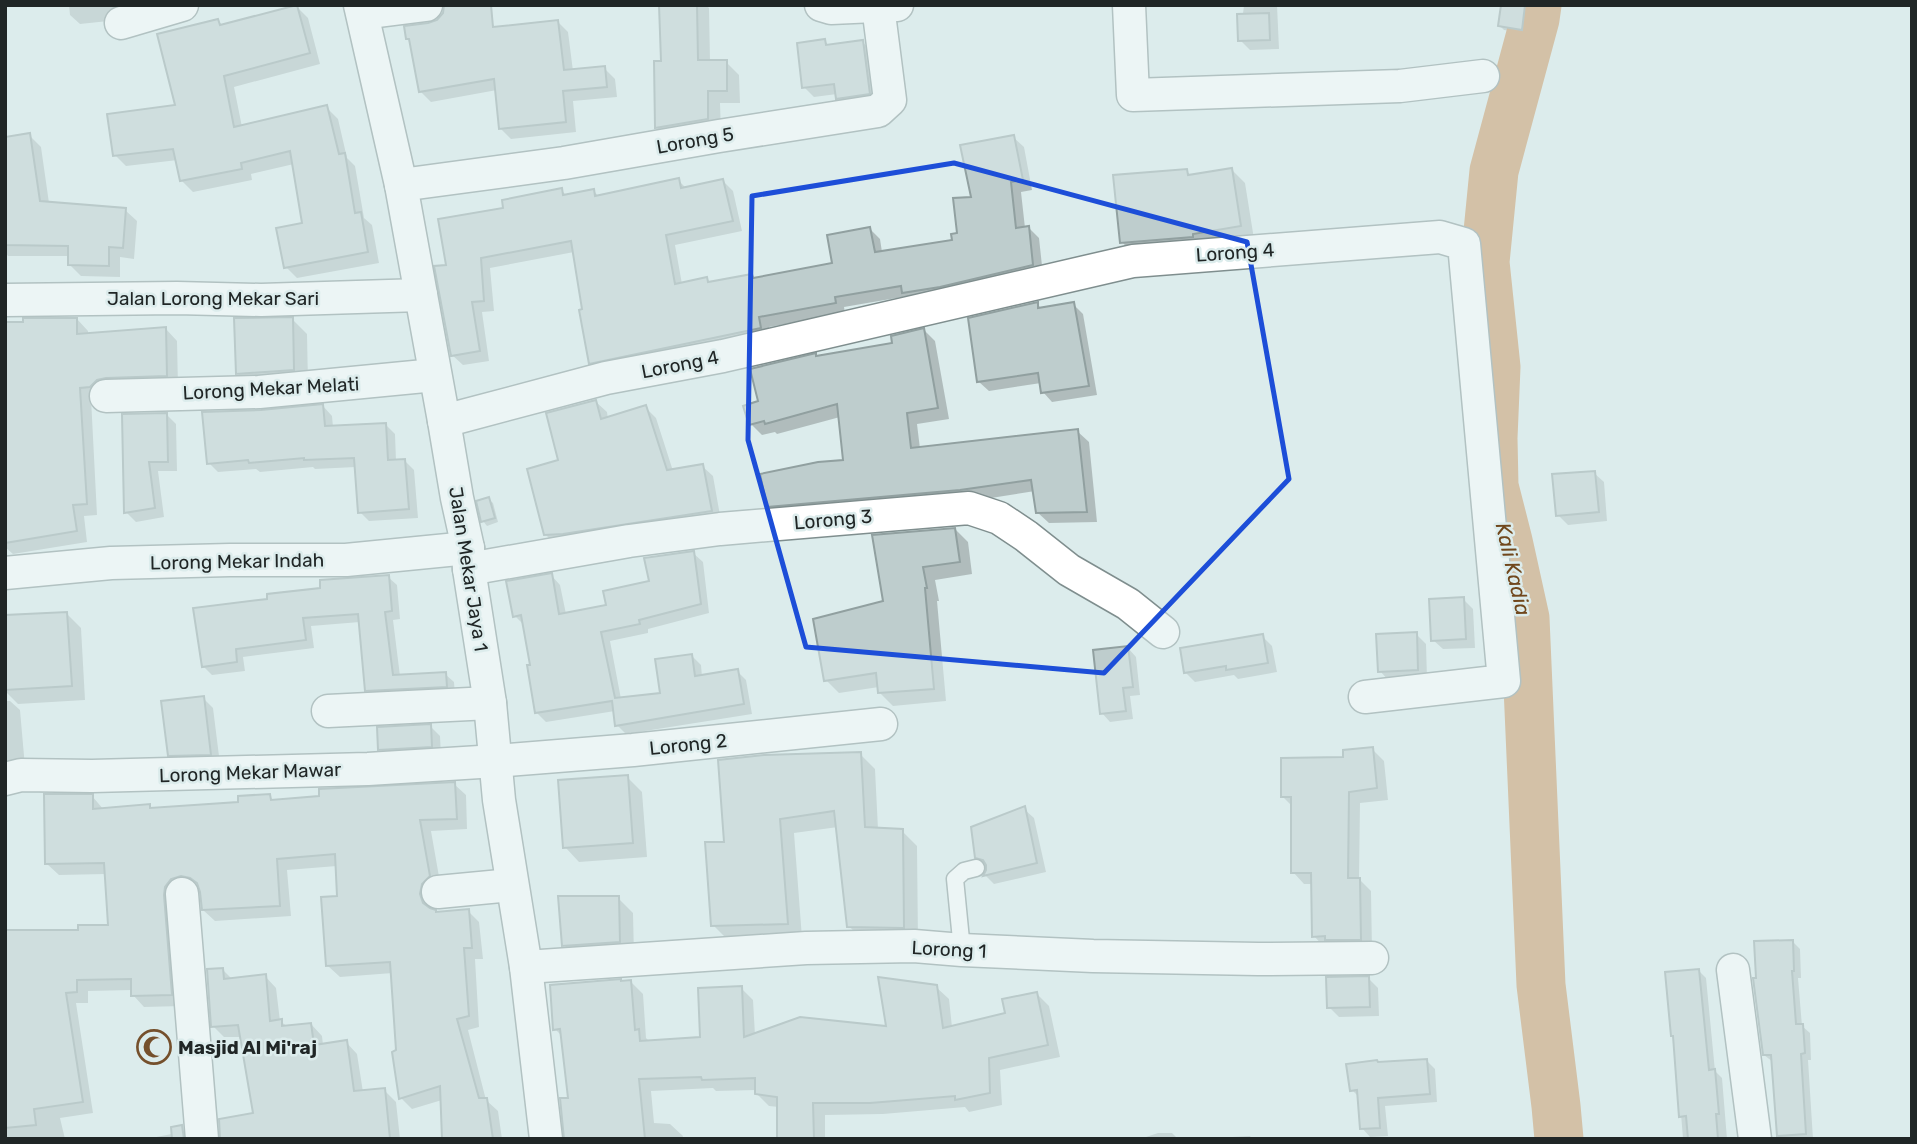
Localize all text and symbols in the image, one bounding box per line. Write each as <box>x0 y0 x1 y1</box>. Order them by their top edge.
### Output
street label: Lorong 5 <box>655 122 736 159</box>
street label: Lorong 4 <box>1195 238 1275 267</box>
street label: Jalan Lorong Mekar Sari <box>107 287 319 310</box>
street label: Lorong 4 <box>639 346 721 383</box>
street label: Lorong Mekar Melati <box>182 372 360 405</box>
street label: Jalan Mekar Jaya 1 <box>444 485 493 653</box>
street label: Lorong 3 <box>793 505 873 534</box>
water label: Kali Kadia <box>1491 520 1536 618</box>
street label: Lorong Mekar Indah <box>150 548 324 575</box>
street label: Lorong 2 <box>648 729 728 760</box>
street label: Lorong Mekar Mawar <box>159 758 342 787</box>
street label: Lorong 1 <box>911 936 987 963</box>
mosque icon: Masjid Al Mi'raj <box>135 1028 173 1066</box>
place label: Masjid Al Mi'raj <box>178 1036 317 1059</box>

